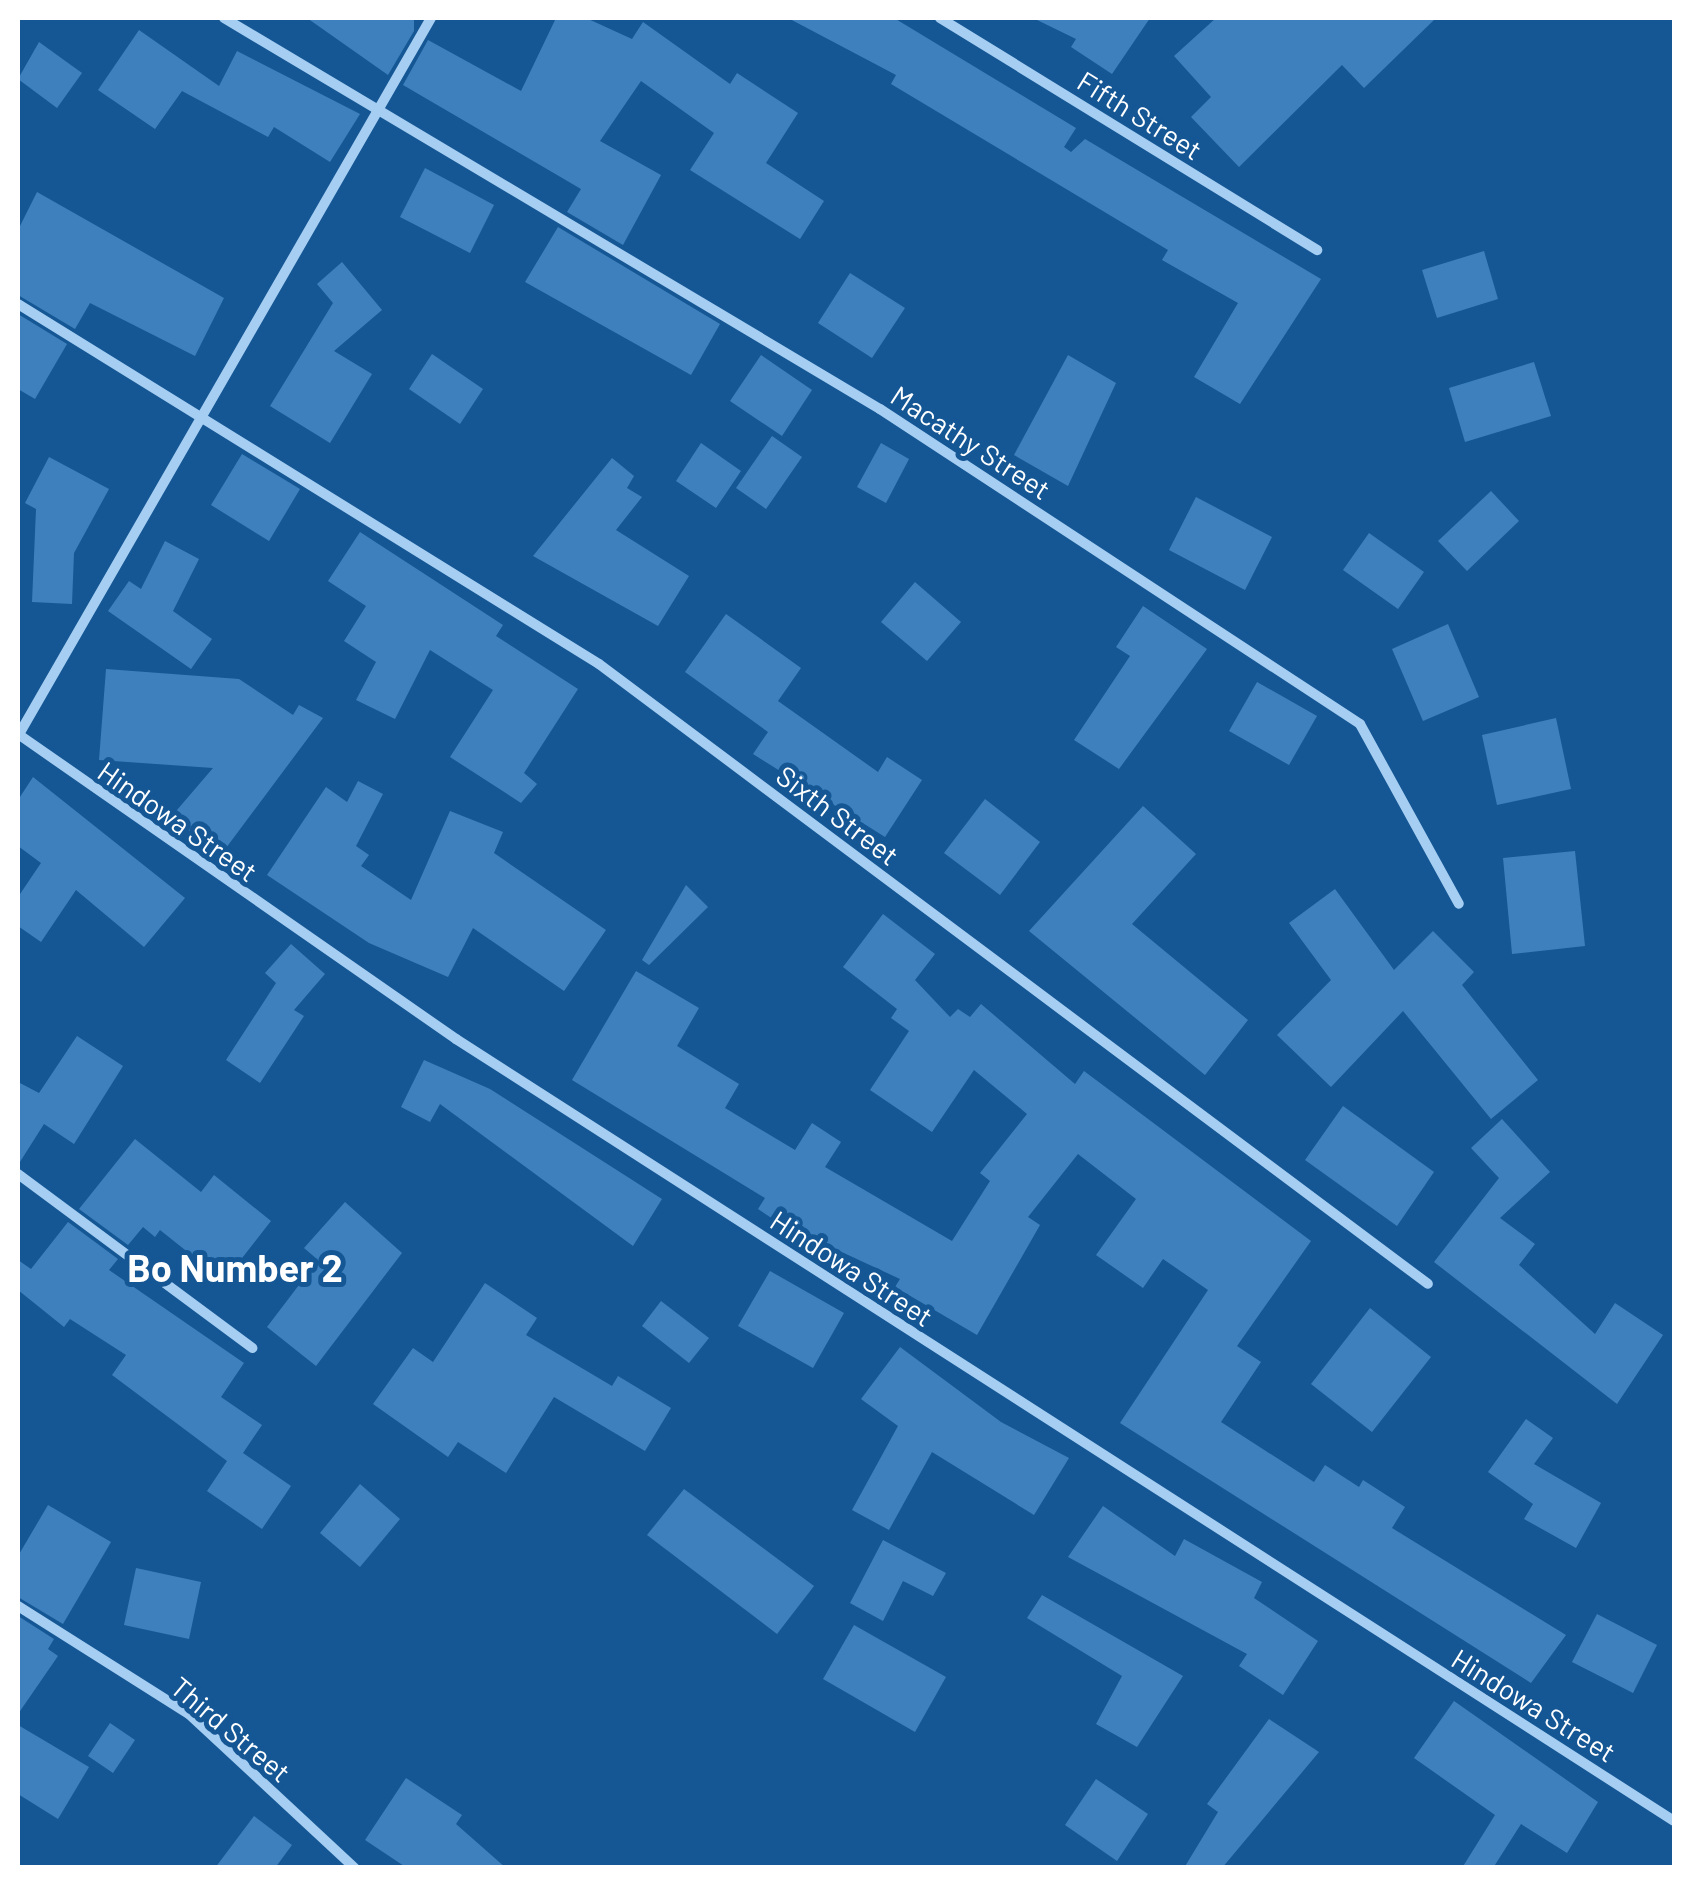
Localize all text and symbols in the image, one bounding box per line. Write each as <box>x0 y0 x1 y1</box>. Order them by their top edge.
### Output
street label: Fifth Street <box>1072 64 1208 166</box>
street label: Macathy Street <box>885 378 1057 506</box>
street label: Hindowa Street <box>92 754 264 888</box>
street label: Sixth Street <box>770 758 906 872</box>
street label: Hindowa Street <box>765 1203 939 1333</box>
district label: Bo Number 2 <box>127 1245 343 1291</box>
street label: Hindowa Street <box>1446 1641 1622 1769</box>
street label: Third Street <box>164 1669 298 1789</box>

